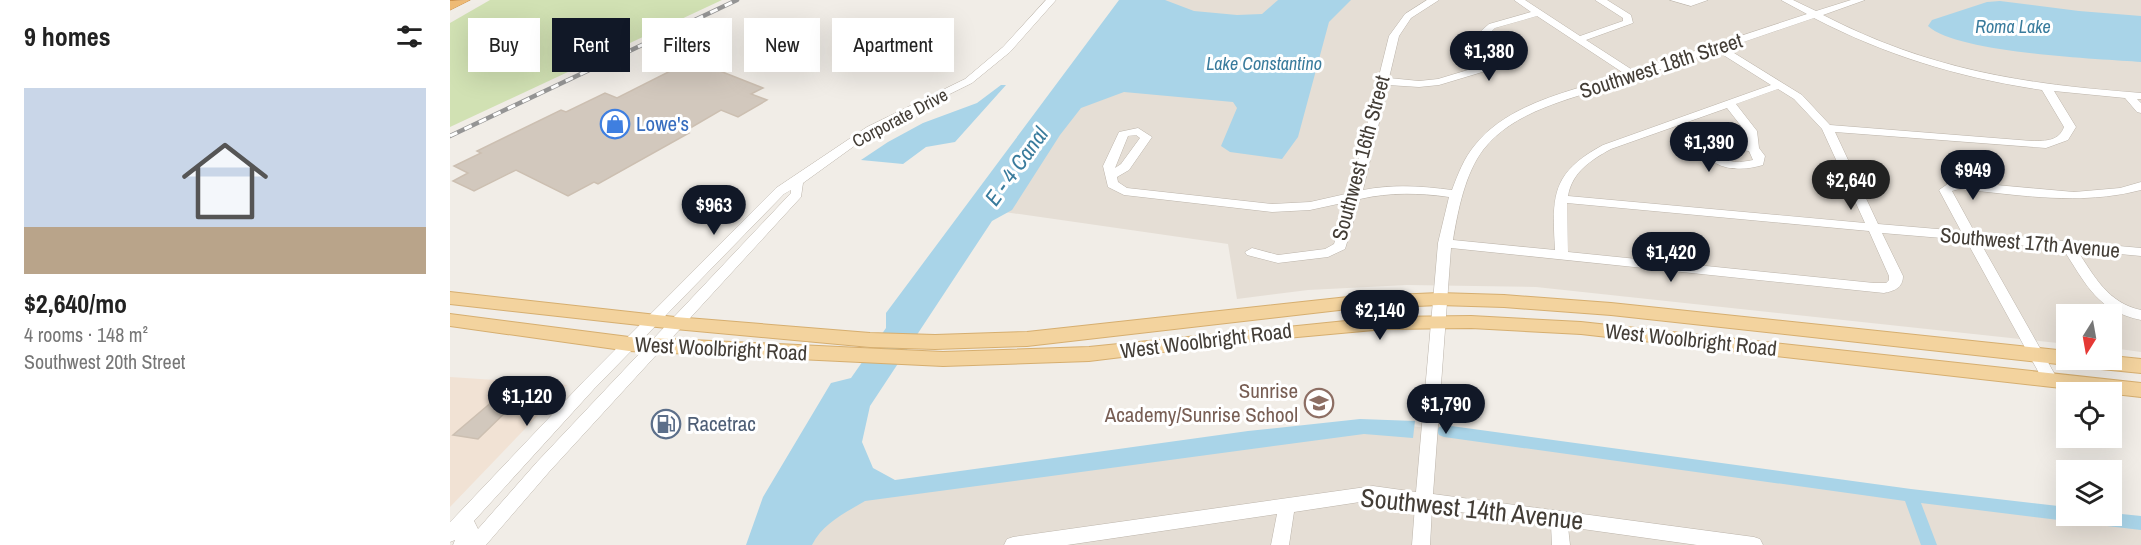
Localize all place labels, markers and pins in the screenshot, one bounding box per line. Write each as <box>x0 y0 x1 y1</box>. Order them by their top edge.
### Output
pin: $1,380 <box>1440 31 1538 82</box>
shop icon: Lowe's <box>599 108 631 140</box>
place label: Lowe's <box>636 109 689 138</box>
pin: $1,390 <box>1660 122 1758 173</box>
pin: $949 <box>1937 150 2009 201</box>
pin: $2,640 <box>1802 160 1900 211</box>
pin: $963 <box>678 185 750 236</box>
pin: $1,420 <box>1622 232 1720 283</box>
pin: $2,140 <box>1331 290 1429 341</box>
pin: $1,120 <box>478 376 576 427</box>
place label: Sunrise Academy/Sunrise School <box>1104 376 1298 429</box>
pin: $1,790 <box>1397 384 1495 435</box>
school or university icon: Sunrise Academy/Sunrise School <box>1303 387 1335 419</box>
fuel station icon: Racetrac <box>650 408 682 440</box>
place label: Racetrac <box>687 409 756 438</box>

